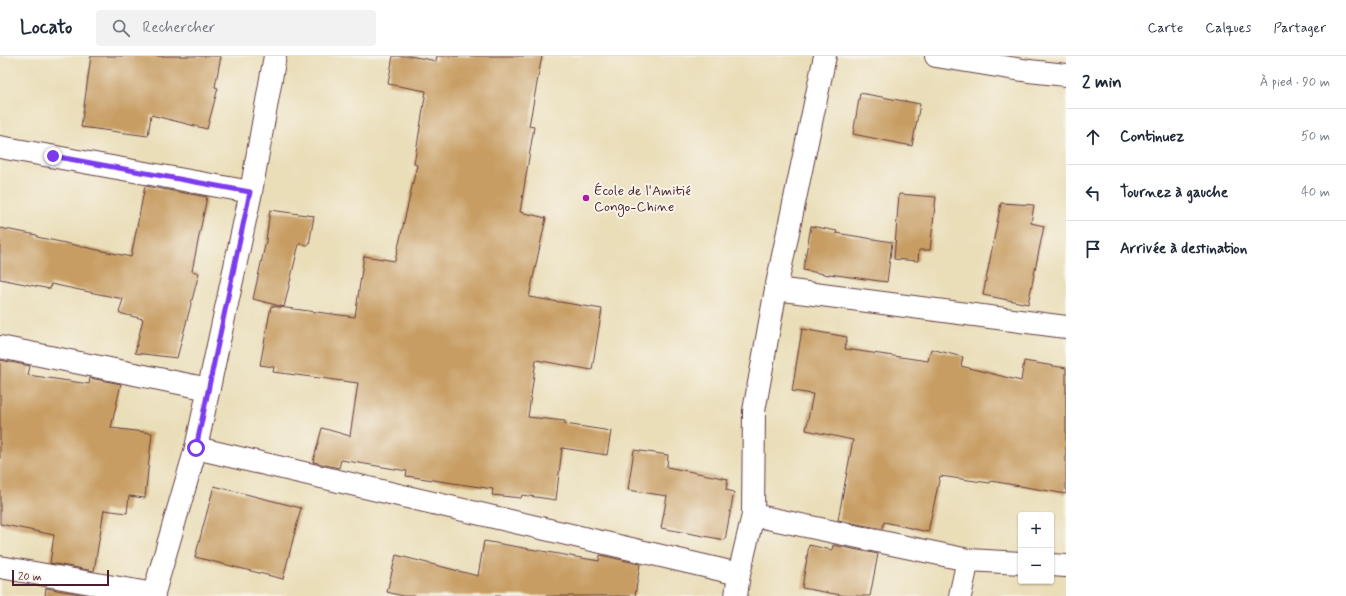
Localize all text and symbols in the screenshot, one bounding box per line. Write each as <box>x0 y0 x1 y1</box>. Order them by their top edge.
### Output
search box <box>96 10 376 46</box>
text: Locato <box>20 15 72 40</box>
icon: search <box>110 17 132 39</box>
text: Rechercher <box>142 18 215 38</box>
text: Carte <box>1147 19 1183 37</box>
text: Calques <box>1205 19 1251 37</box>
text: Partager <box>1273 19 1326 37</box>
text: 2 min <box>1082 71 1122 93</box>
text: À pied · 90 m <box>1260 74 1330 91</box>
icon: ahead <box>1082 126 1104 148</box>
text: Continuez <box>1120 127 1184 147</box>
text: 50 m <box>1301 128 1330 145</box>
route end <box>44 147 62 165</box>
place label: École de l'Amitié Congo-Chine <box>594 182 691 217</box>
icon: left <box>1082 182 1104 204</box>
text: Tournez à gauche <box>1120 183 1228 203</box>
text: 40 m <box>1301 184 1330 201</box>
marker: École de l'Amitié Congo-Chine <box>581 193 591 203</box>
icon: arrive <box>1082 238 1104 260</box>
text: Arrivée à destination <box>1120 239 1247 259</box>
route start <box>187 439 205 457</box>
map controls <box>1018 512 1054 584</box>
button: + <box>1018 512 1054 548</box>
button: − <box>1018 548 1054 584</box>
scale bar <box>12 568 109 587</box>
text: 20 m <box>18 570 41 584</box>

